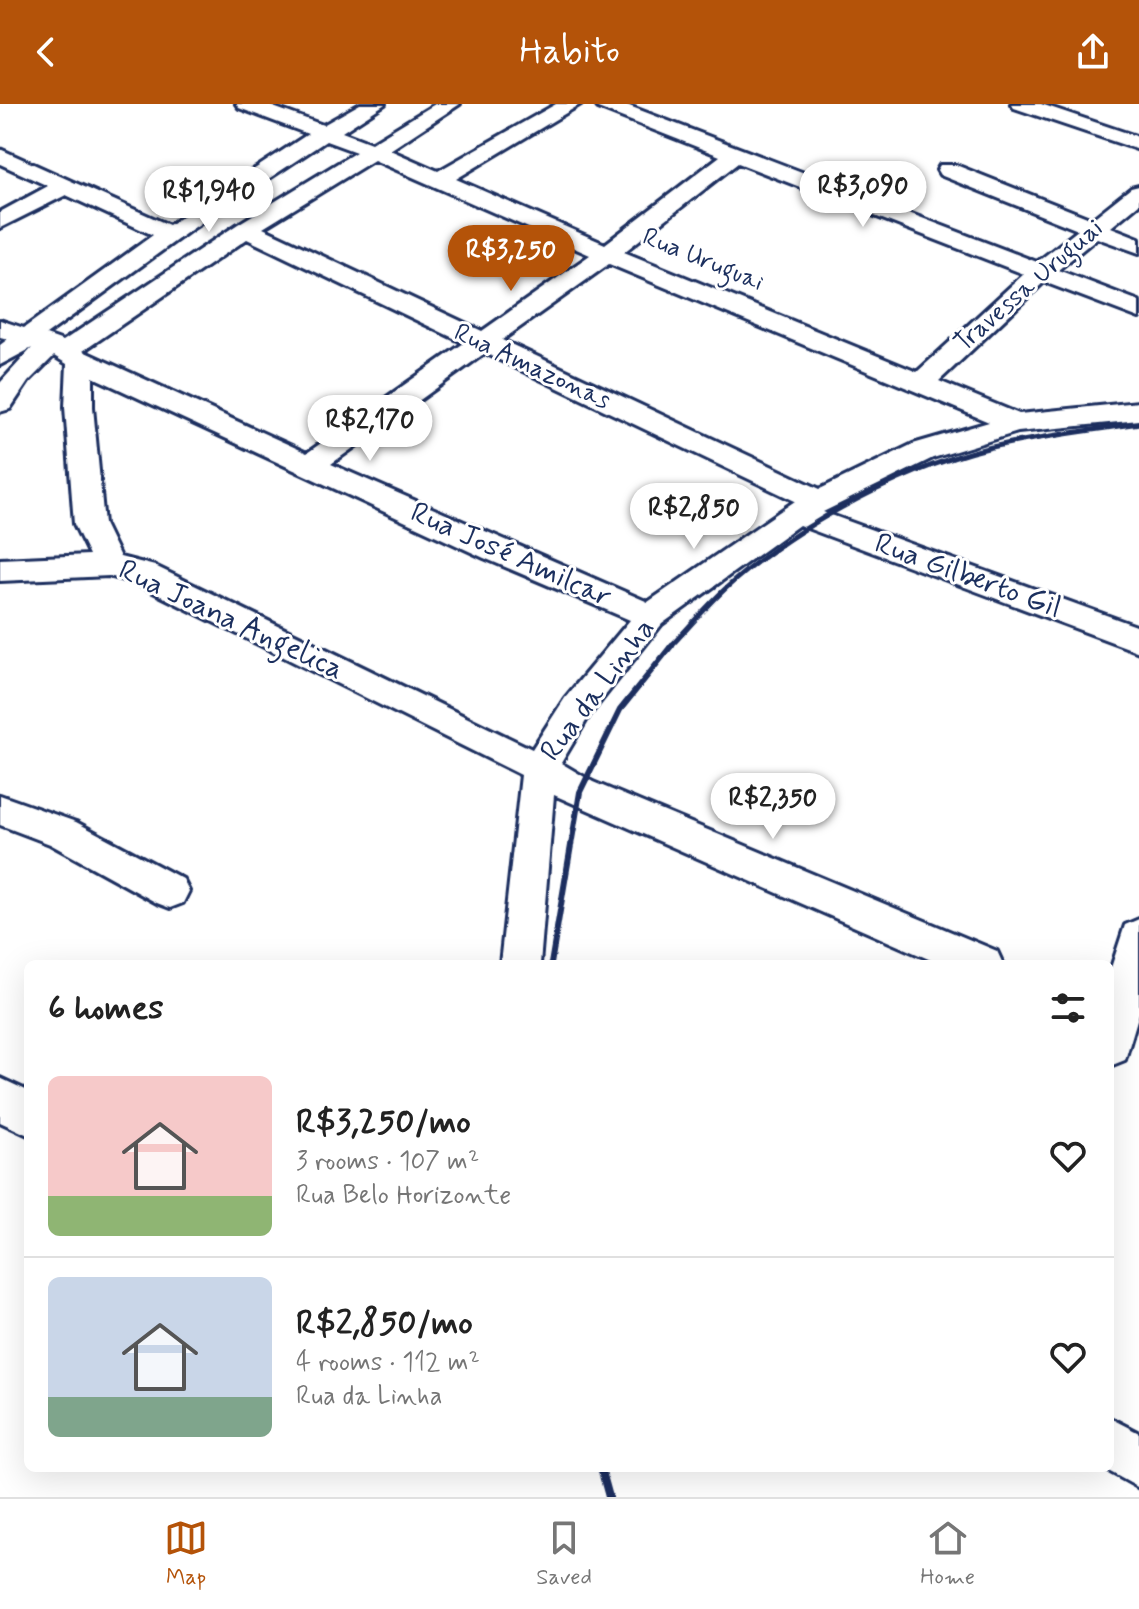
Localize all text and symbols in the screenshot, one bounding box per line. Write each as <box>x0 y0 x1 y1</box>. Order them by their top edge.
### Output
text: Habito <box>519 29 620 76</box>
icon: back <box>24 30 68 74</box>
icon: share <box>1071 30 1115 74</box>
pin: R$3,090 <box>789 161 937 229</box>
pin: R$1,940 <box>135 166 283 234</box>
text: R$3,090 <box>818 170 908 204</box>
text: R$1,940 <box>162 175 256 209</box>
street label: Travessa Uruguai <box>947 212 1113 362</box>
street label: Rua Uruguai <box>636 220 769 302</box>
pin: R$3,250 <box>437 225 585 293</box>
text: R$3,250 <box>466 234 556 268</box>
street label: Rua Amazonas <box>448 316 616 418</box>
pin: R$2,170 <box>296 395 444 463</box>
text: R$2,170 <box>325 404 415 438</box>
pin: R$2,850 <box>620 483 768 551</box>
text: R$2,850 <box>648 492 740 526</box>
street label: Rua José Amilcar <box>404 493 618 617</box>
street label: Rua Gilberto Gil <box>869 524 1067 628</box>
street label: Rua Joana Angelica <box>111 551 350 692</box>
street label: Rua da Linha <box>532 611 664 769</box>
pin: R$2,350 <box>699 773 847 841</box>
text: R$2,350 <box>729 782 817 816</box>
text: 6 homes <box>48 986 163 1031</box>
icon: filters <box>1046 986 1090 1030</box>
text: R$3,250/mo <box>296 1100 471 1145</box>
icon: home <box>112 1108 208 1204</box>
icon: heart <box>1046 1134 1090 1178</box>
text: 3 rooms · 107 m² <box>296 1145 479 1179</box>
text: Rua Belo Horizonte <box>296 1179 511 1213</box>
text: R$2,850/mo <box>296 1301 473 1346</box>
icon: home <box>112 1309 208 1405</box>
icon: heart <box>1046 1335 1090 1379</box>
text: 4 rooms · 112 m² <box>296 1346 480 1380</box>
text: Rua da Linha <box>296 1380 443 1414</box>
tab: Map <box>164 1516 208 1592</box>
tab: Saved <box>536 1516 592 1592</box>
tab: Home <box>920 1516 975 1592</box>

